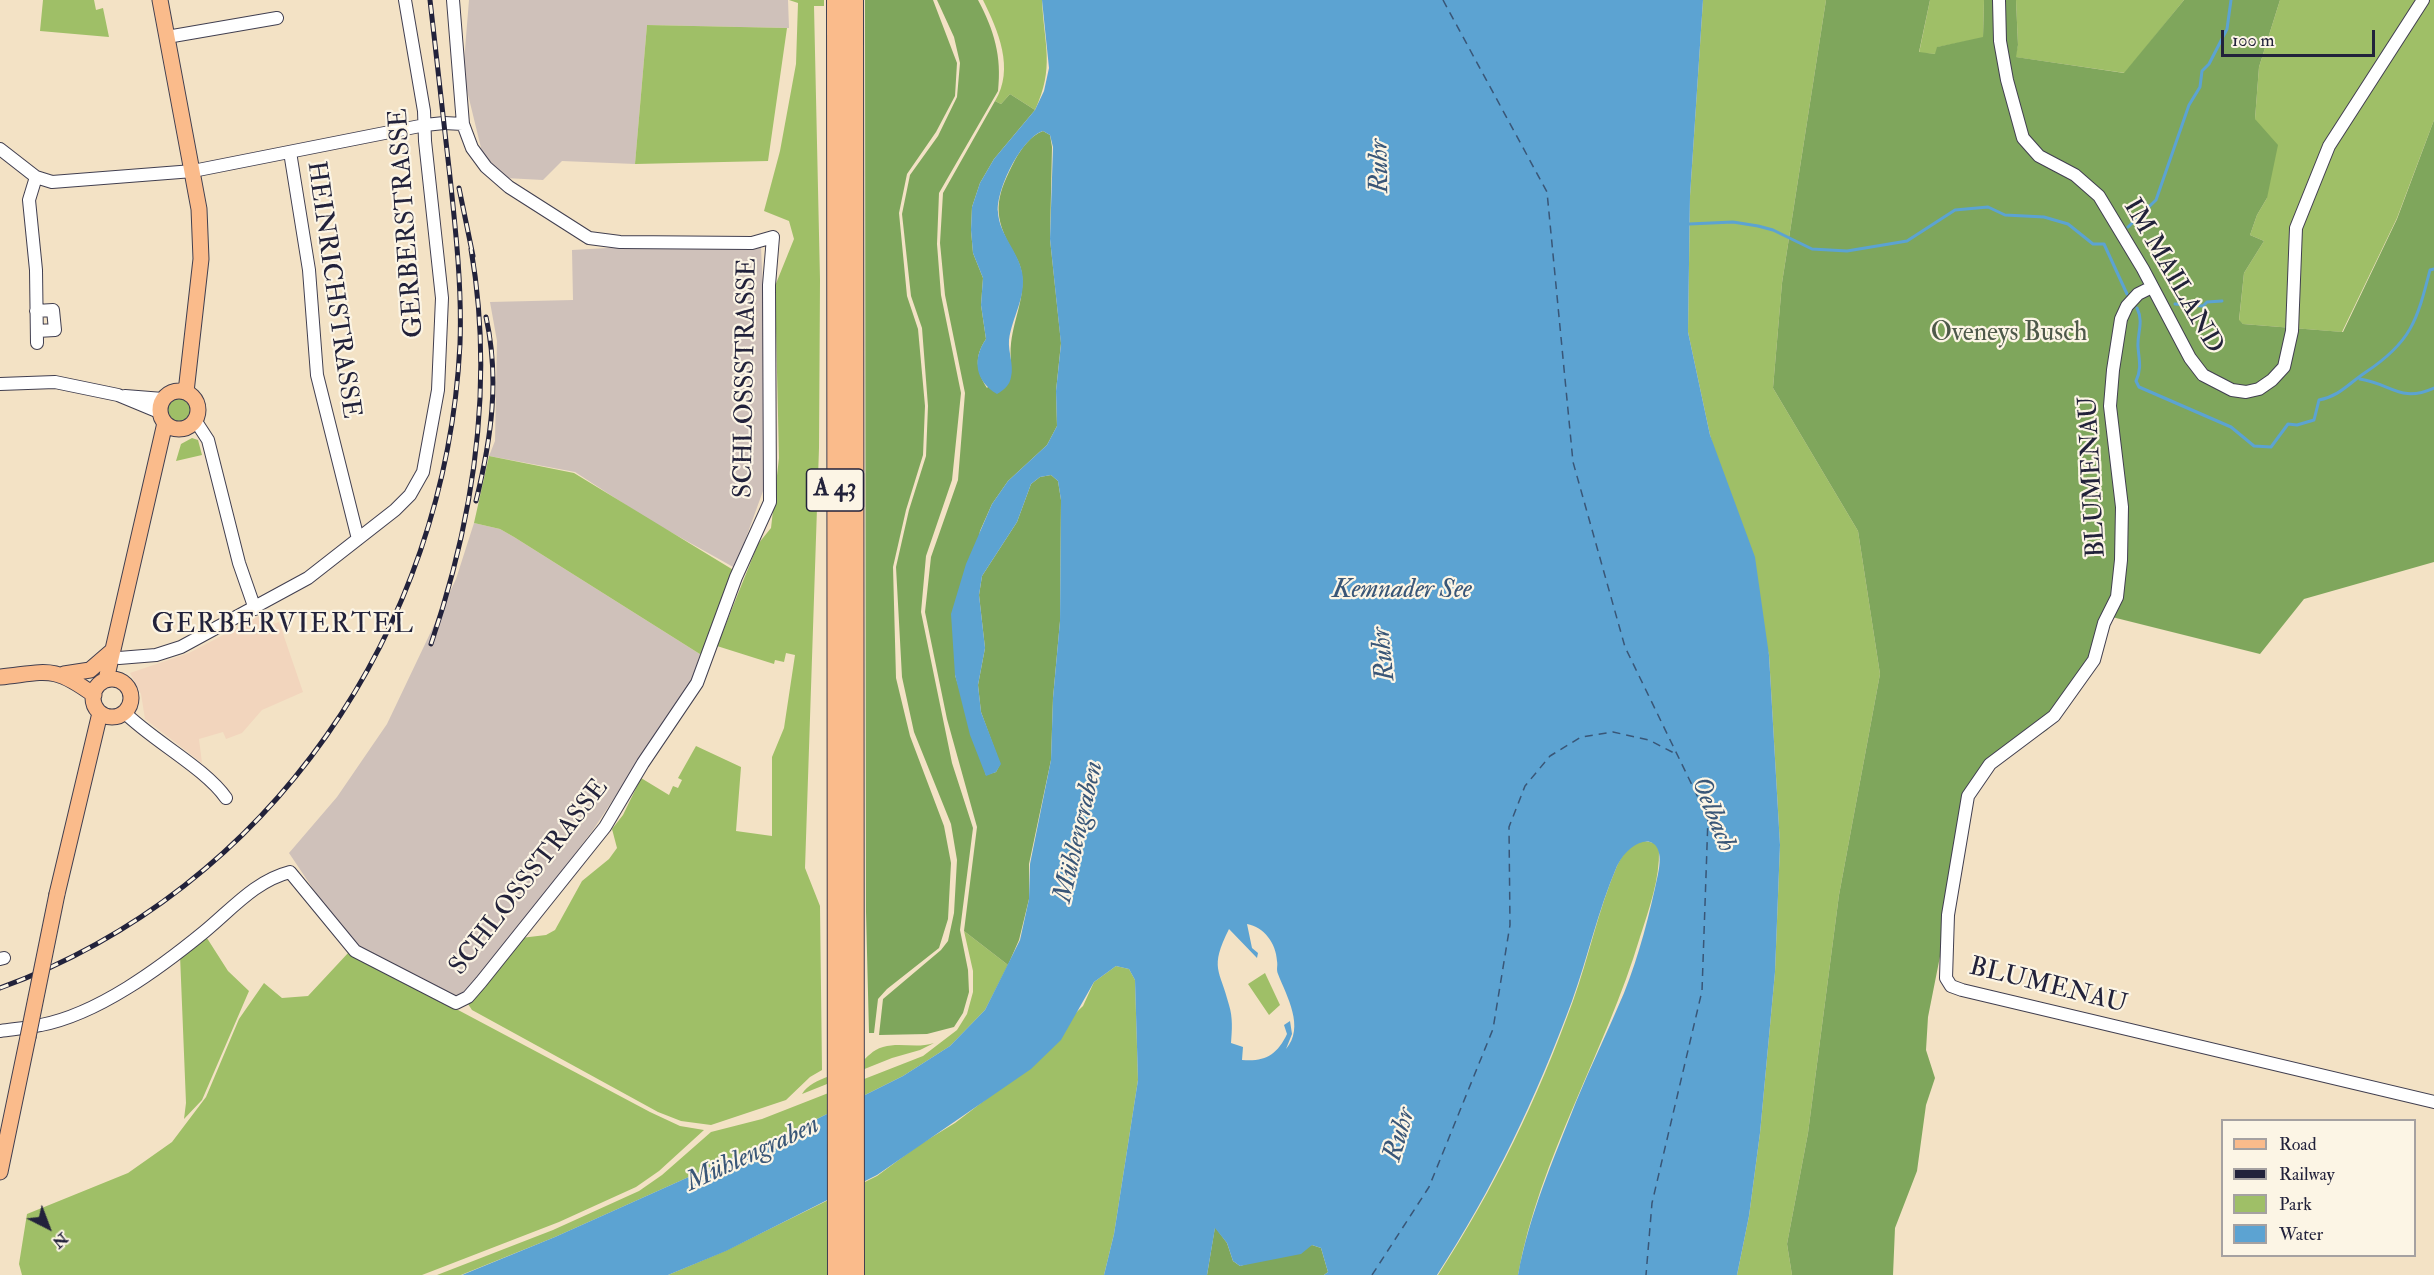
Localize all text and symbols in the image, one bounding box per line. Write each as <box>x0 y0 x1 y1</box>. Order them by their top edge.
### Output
scale bar <box>2224 18 2378 56</box>
text: 100 m <box>2232 29 2275 52</box>
street label: GERBERSTRASSE <box>384 107 432 339</box>
water label: Ruhr <box>1364 139 1398 193</box>
street label: HEINRICHSTRASSE <box>298 159 366 421</box>
street label: IM MAILAND <box>2115 194 2229 360</box>
street label: SCHLOSSSTRASSE <box>729 258 765 498</box>
park label: Oveneys Busch <box>1931 318 2087 350</box>
street label: BLUMENAU <box>2074 396 2114 558</box>
road number: A 43 <box>806 469 864 511</box>
water label: Kemnader See <box>1332 575 1472 607</box>
district label: GERBERVIERTEL <box>151 610 415 642</box>
water label: Ruhr <box>1366 625 1404 683</box>
water label: Mühlengraben <box>1048 758 1112 906</box>
water label: Oelbach <box>1682 773 1742 857</box>
street label: SCHLOSSSTRASSE <box>444 774 616 982</box>
street label: BLUMENAU <box>1966 952 2130 1022</box>
water label: Ruhr <box>1378 1105 1424 1165</box>
water label: Mühlengraben <box>681 1110 825 1200</box>
legend <box>2221 1119 2416 1257</box>
text: Road <box>2279 1133 2317 1156</box>
text: Railway <box>2279 1163 2335 1186</box>
text: Park <box>2279 1193 2312 1216</box>
north arrow <box>18 1197 78 1257</box>
text: Water <box>2279 1223 2323 1246</box>
text: N <box>48 1228 72 1253</box>

